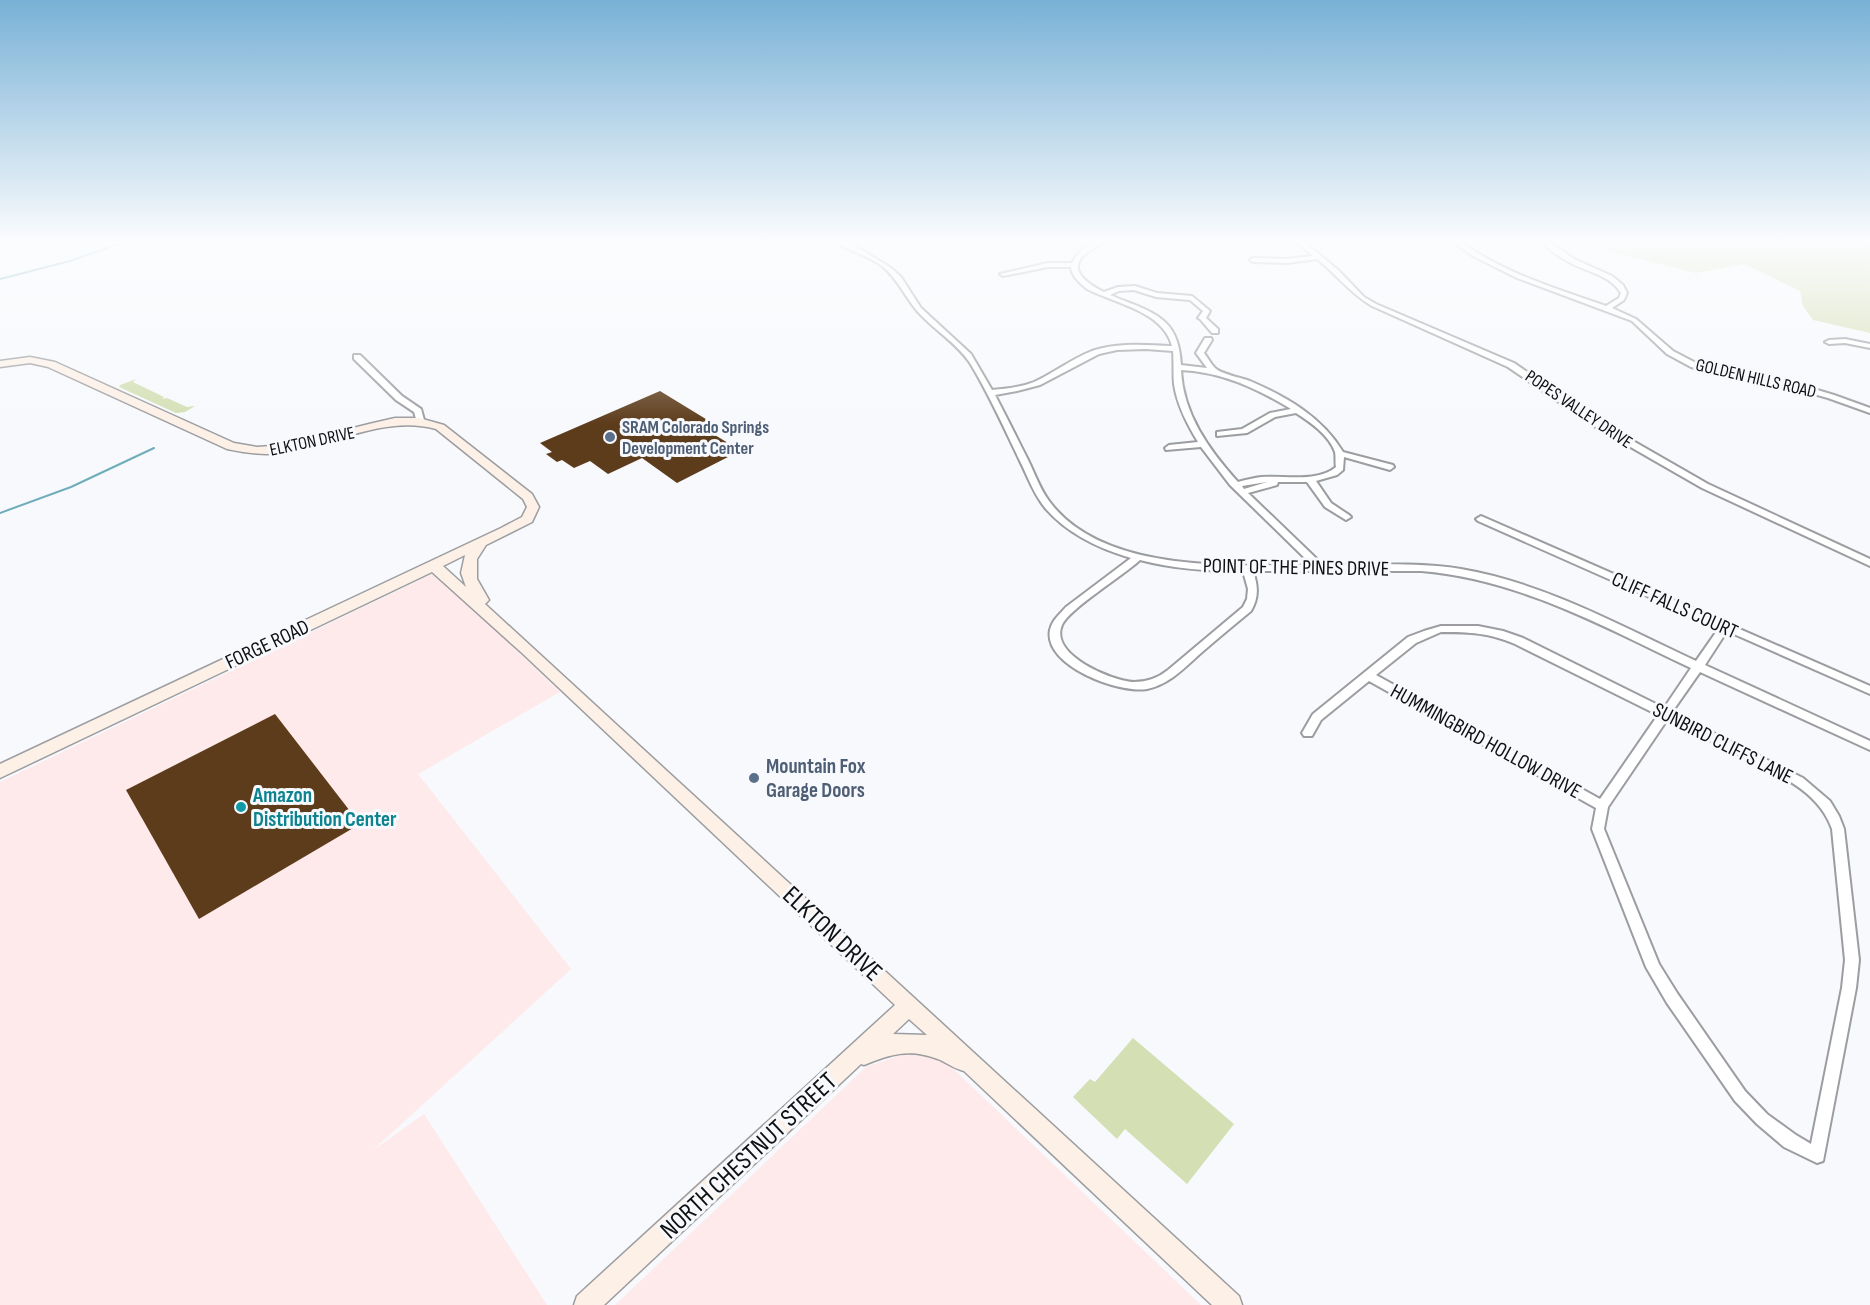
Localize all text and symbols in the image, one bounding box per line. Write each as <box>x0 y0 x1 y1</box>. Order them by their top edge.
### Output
street label: GOLDEN HILLS ROAD <box>1694 354 1818 403</box>
street label: POPES VALLEY DRIVE <box>1521 366 1636 453</box>
place label: SRAM Colorado Springs Development Center <box>622 417 769 459</box>
street label: ELKTON DRIVE <box>268 422 357 461</box>
marker: SRAM Colorado Springs Development Center <box>603 430 617 444</box>
street label: POINT OF THE PINES DRIVE <box>1203 553 1389 582</box>
street label: CLIFF FALLS COURT <box>1608 566 1742 645</box>
street label: FORGE ROAD <box>221 614 313 675</box>
street label: HUMMINGBIRD HOLLOW DRIVE <box>1386 679 1586 804</box>
street label: SUNBIRD CLIFFS LANE <box>1648 697 1797 790</box>
place label: Mountain Fox Garage Doors <box>766 754 866 803</box>
marker: Mountain Fox Garage Doors <box>747 771 761 785</box>
place label: Amazon Distribution Center <box>252 783 397 832</box>
marker: Amazon Distribution Center <box>234 800 248 814</box>
street label: ELKTON DRIVE <box>776 880 888 988</box>
street label: NORTH CHESTNUT STREET <box>654 1066 844 1246</box>

